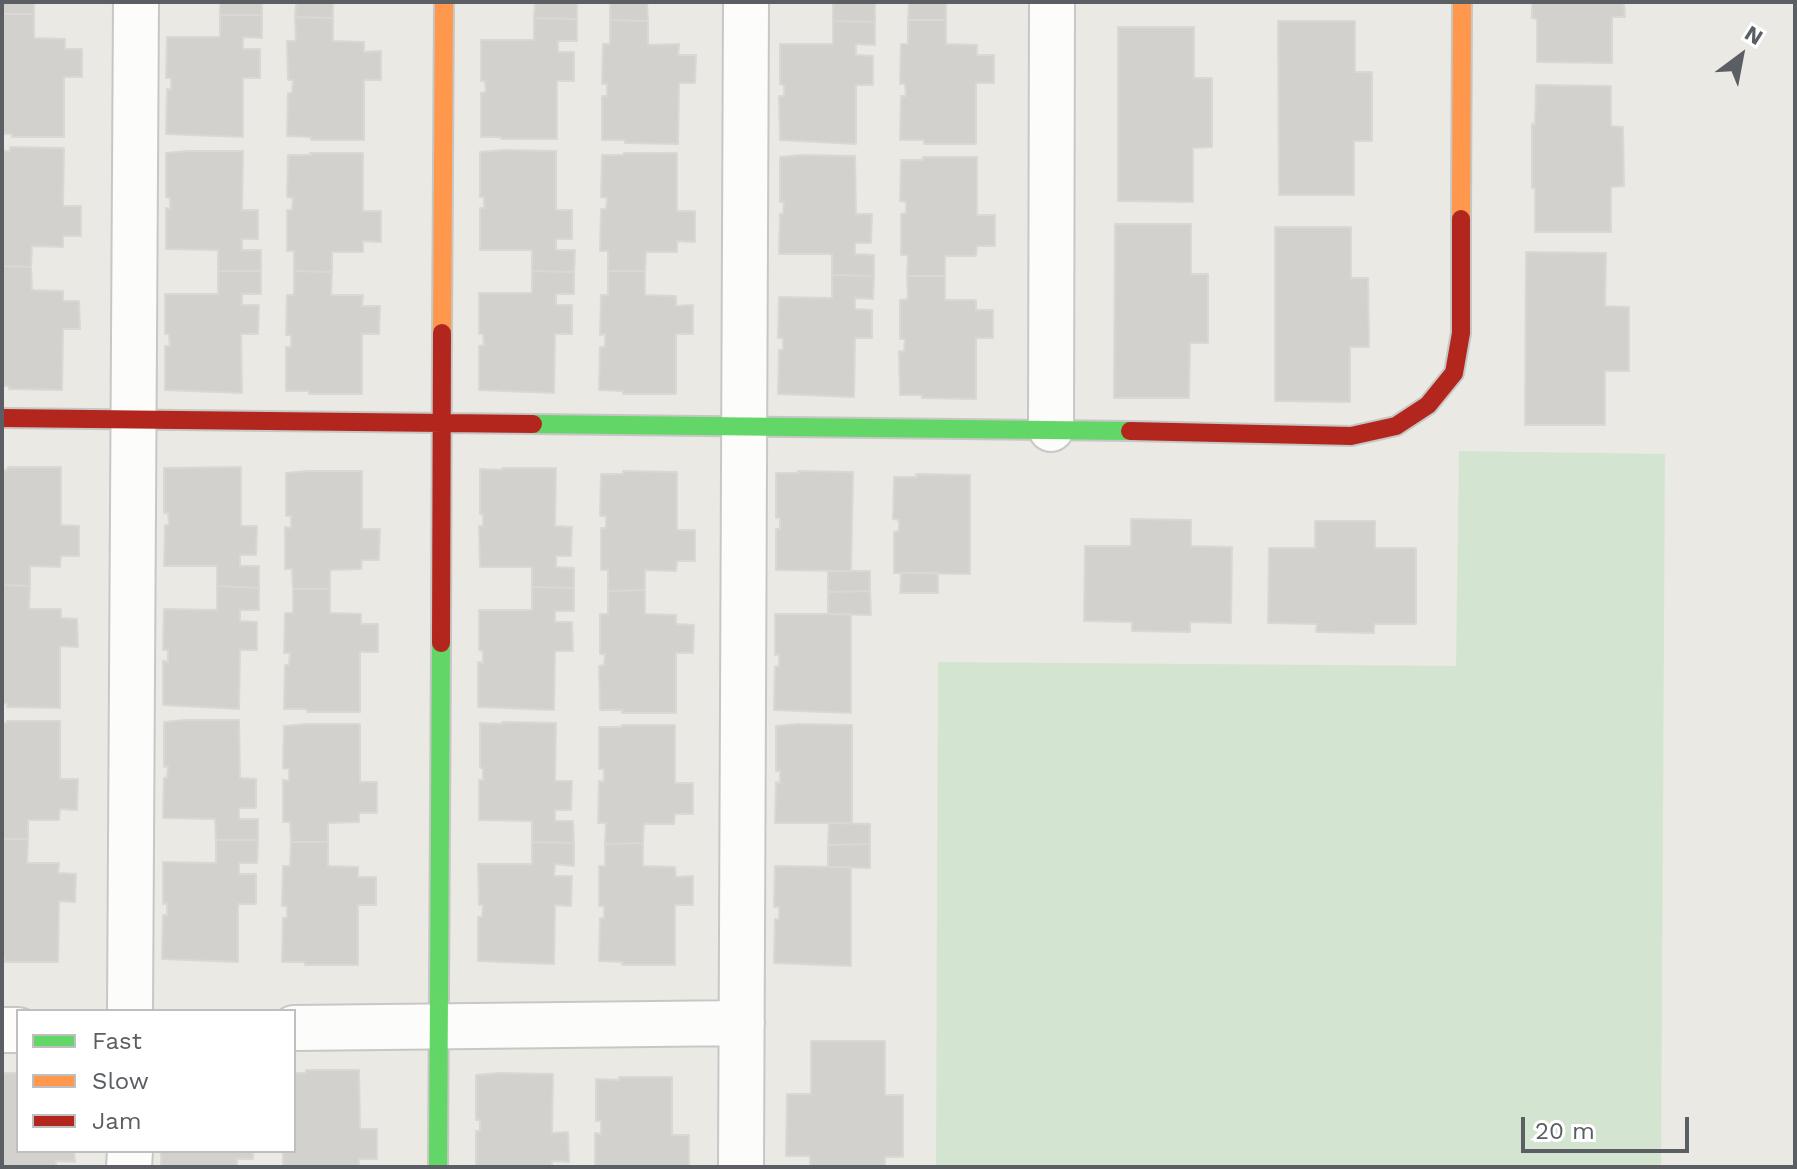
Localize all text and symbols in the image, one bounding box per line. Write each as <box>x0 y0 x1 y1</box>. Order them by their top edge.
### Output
north arrow <box>1701 16 1781 96</box>
text: N <box>1740 20 1768 50</box>
legend <box>16 1009 296 1153</box>
text: Fast <box>92 1027 142 1055</box>
text: Slow <box>92 1067 149 1095</box>
scale bar <box>1525 1101 1693 1151</box>
text: Jam <box>92 1107 142 1135</box>
text: 20 m <box>1535 1117 1595 1145</box>

